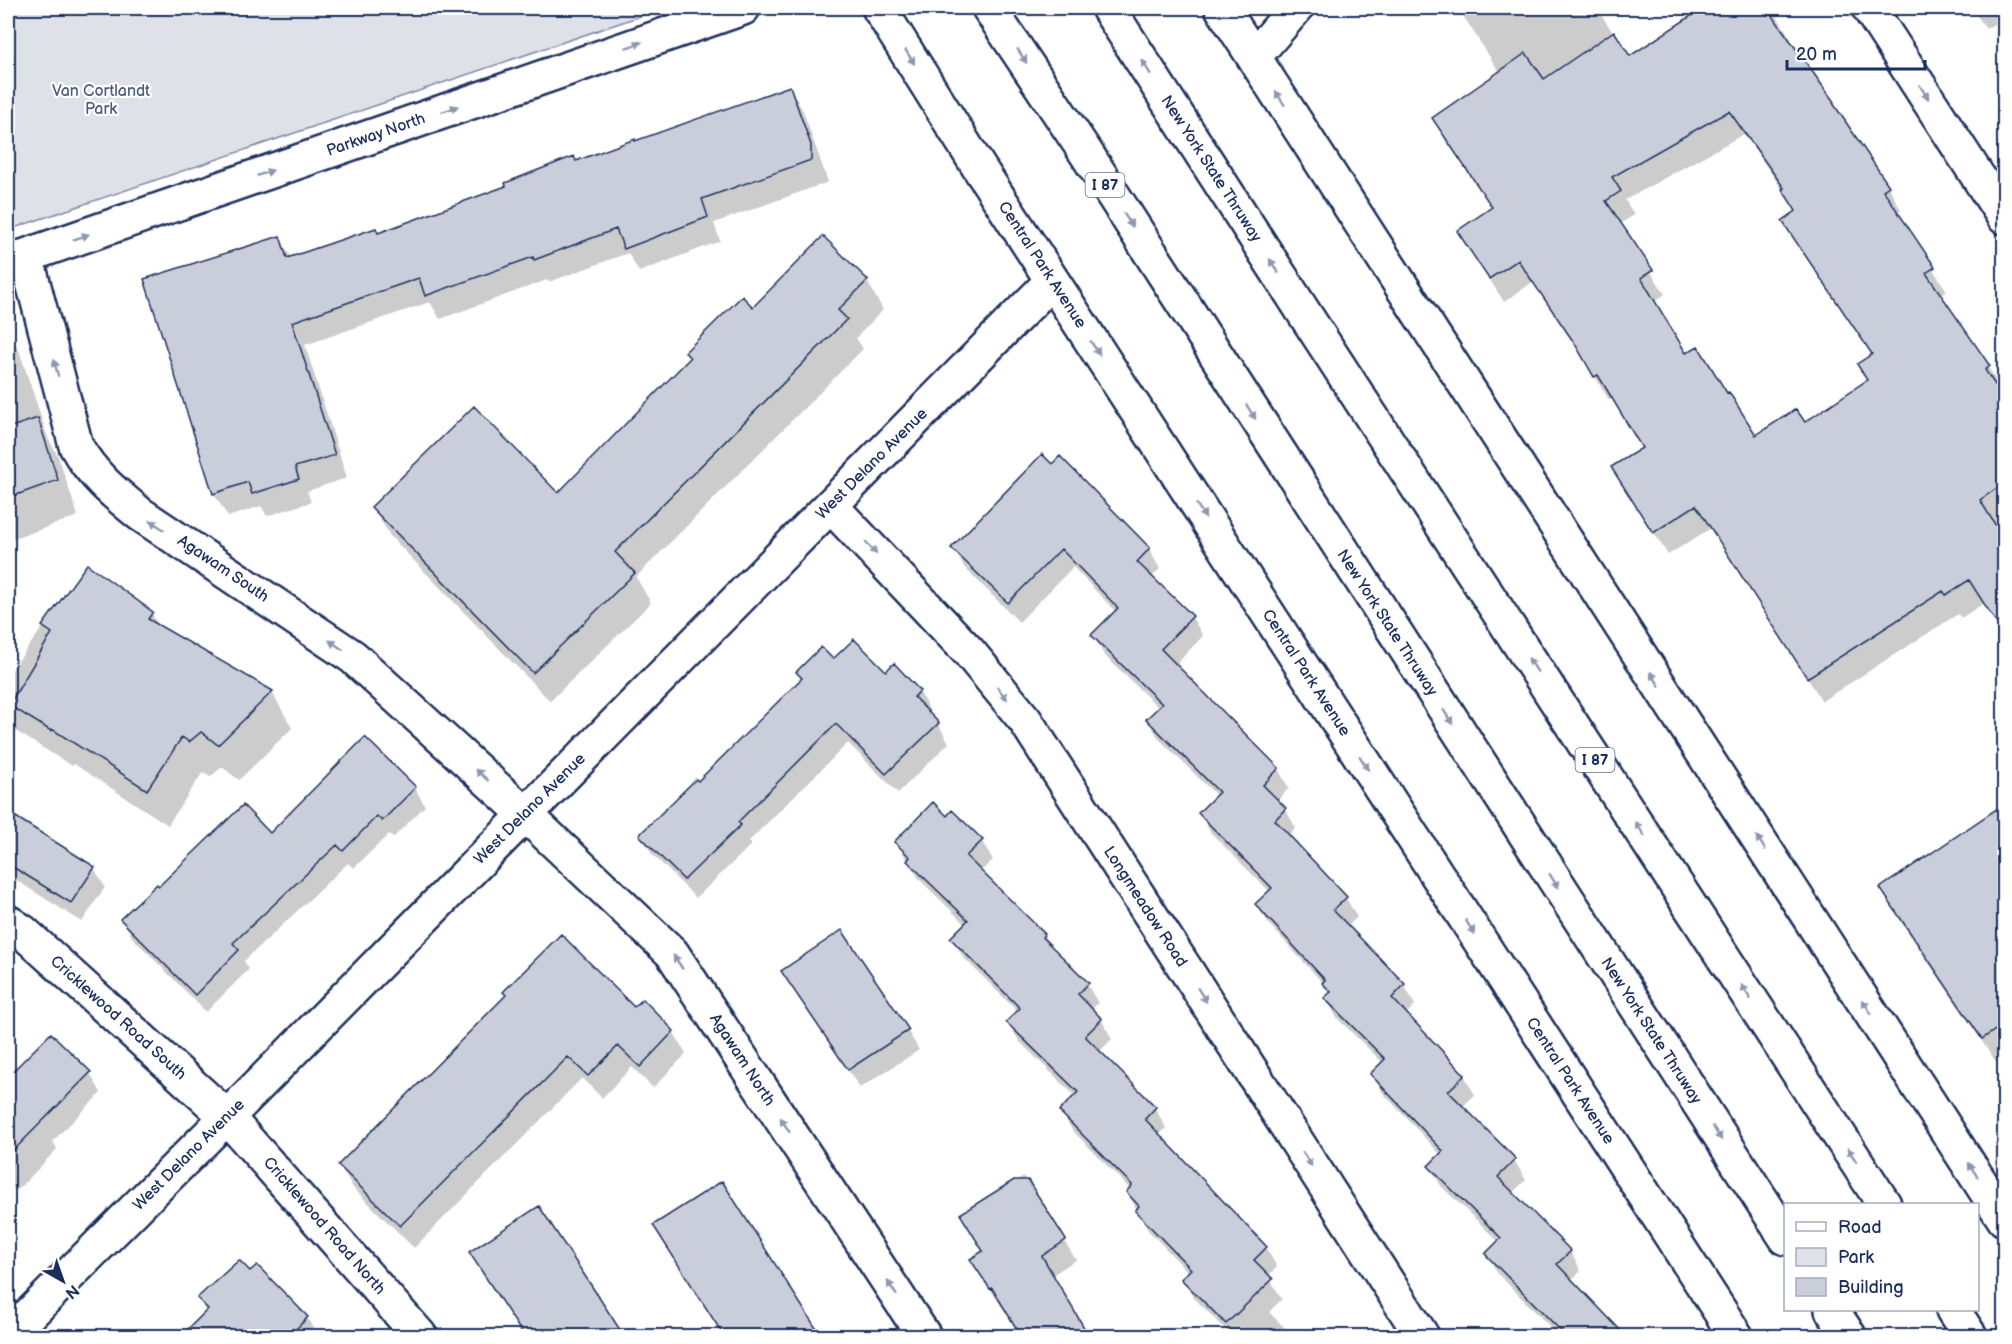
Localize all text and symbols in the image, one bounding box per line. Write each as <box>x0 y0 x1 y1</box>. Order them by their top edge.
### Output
scale bar <box>1787 33 1925 71</box>
one-way arrow <box>625 40 643 50</box>
text: 20 m <box>1796 44 1837 65</box>
one-way arrow <box>1016 48 1027 65</box>
one-way arrow <box>905 49 916 65</box>
one-way arrow <box>1141 59 1152 75</box>
park label: Van Cortlandt Park <box>52 82 150 119</box>
one-way arrow <box>1918 84 1929 100</box>
one-way arrow <box>1275 89 1286 106</box>
street label: New York State Thruway <box>1157 92 1266 246</box>
one-way arrow <box>441 104 459 114</box>
street label: Parkway North <box>324 109 428 161</box>
one-way arrow <box>256 167 274 177</box>
road number: I 87 <box>1086 173 1124 197</box>
street label: Central Park Avenue <box>994 198 1090 332</box>
one-way arrow <box>1122 212 1133 228</box>
one-way arrow <box>72 231 90 241</box>
one-way arrow <box>1269 258 1280 274</box>
one-way arrow <box>1090 340 1101 356</box>
one-way arrow <box>50 359 60 377</box>
street label: West Delano Avenue <box>812 404 932 524</box>
one-way arrow <box>1245 404 1256 420</box>
one-way arrow <box>1196 503 1207 520</box>
one-way arrow <box>149 520 165 531</box>
street label: Agawam South <box>174 531 272 607</box>
one-way arrow <box>864 541 878 556</box>
street label: New York State Thruway <box>1333 546 1442 700</box>
street label: Central Park Avenue <box>1258 606 1354 740</box>
one-way arrow <box>328 640 344 651</box>
one-way arrow <box>1528 657 1539 673</box>
one-way arrow <box>1650 671 1661 687</box>
one-way arrow <box>995 685 1008 700</box>
one-way arrow <box>1443 709 1454 725</box>
road number: I 87 <box>1576 748 1614 772</box>
street label: West Delano Avenue <box>470 749 590 869</box>
one-way arrow <box>1359 755 1370 771</box>
one-way arrow <box>475 768 489 782</box>
one-way arrow <box>1634 820 1645 837</box>
one-way arrow <box>1756 835 1767 851</box>
street label: Longmeadow Road <box>1099 843 1191 971</box>
one-way arrow <box>1548 873 1559 889</box>
one-way arrow <box>1465 919 1476 935</box>
street label: Cricklewood Road South <box>46 952 190 1084</box>
one-way arrow <box>672 953 683 970</box>
street label: New York State Thruway <box>1597 954 1706 1108</box>
one-way arrow <box>1741 984 1752 1000</box>
one-way arrow <box>1196 987 1207 1003</box>
one-way arrow <box>1861 999 1873 1015</box>
street label: Agawam North <box>705 1010 779 1110</box>
street label: Central Park Avenue <box>1522 1014 1618 1148</box>
street label: West Delano Avenue <box>129 1095 249 1215</box>
one-way arrow <box>779 1116 790 1133</box>
one-way arrow <box>1711 1124 1723 1140</box>
one-way arrow <box>1847 1147 1858 1164</box>
one-way arrow <box>1302 1151 1313 1167</box>
street label: Cricklewood Road North <box>259 1153 389 1299</box>
one-way arrow <box>1967 1162 1978 1179</box>
legend <box>1784 1203 1979 1311</box>
text: Road <box>1838 1217 1882 1238</box>
text: Park <box>1838 1247 1874 1268</box>
north arrow <box>33 1251 93 1311</box>
text: Building <box>1838 1277 1904 1298</box>
one-way arrow <box>886 1279 897 1296</box>
text: N <box>61 1280 82 1302</box>

